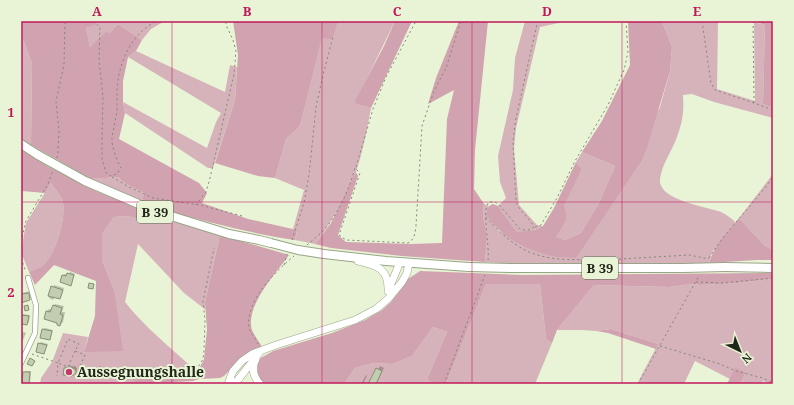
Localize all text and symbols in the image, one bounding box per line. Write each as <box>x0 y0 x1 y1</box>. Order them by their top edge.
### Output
text: A <box>92 2 102 20</box>
text: B <box>243 2 252 20</box>
text: C <box>393 2 402 20</box>
text: D <box>542 2 552 20</box>
text: E <box>693 2 702 20</box>
text: 1 <box>7 103 15 121</box>
road number: B 39 <box>137 201 173 223</box>
road number: B 39 <box>582 257 618 279</box>
text: 2 <box>7 283 15 301</box>
north arrow <box>720 331 760 371</box>
text: N <box>739 350 755 367</box>
place label: Aussegnungshalle <box>77 362 204 381</box>
marker: Aussegnungshalle <box>64 367 74 377</box>

